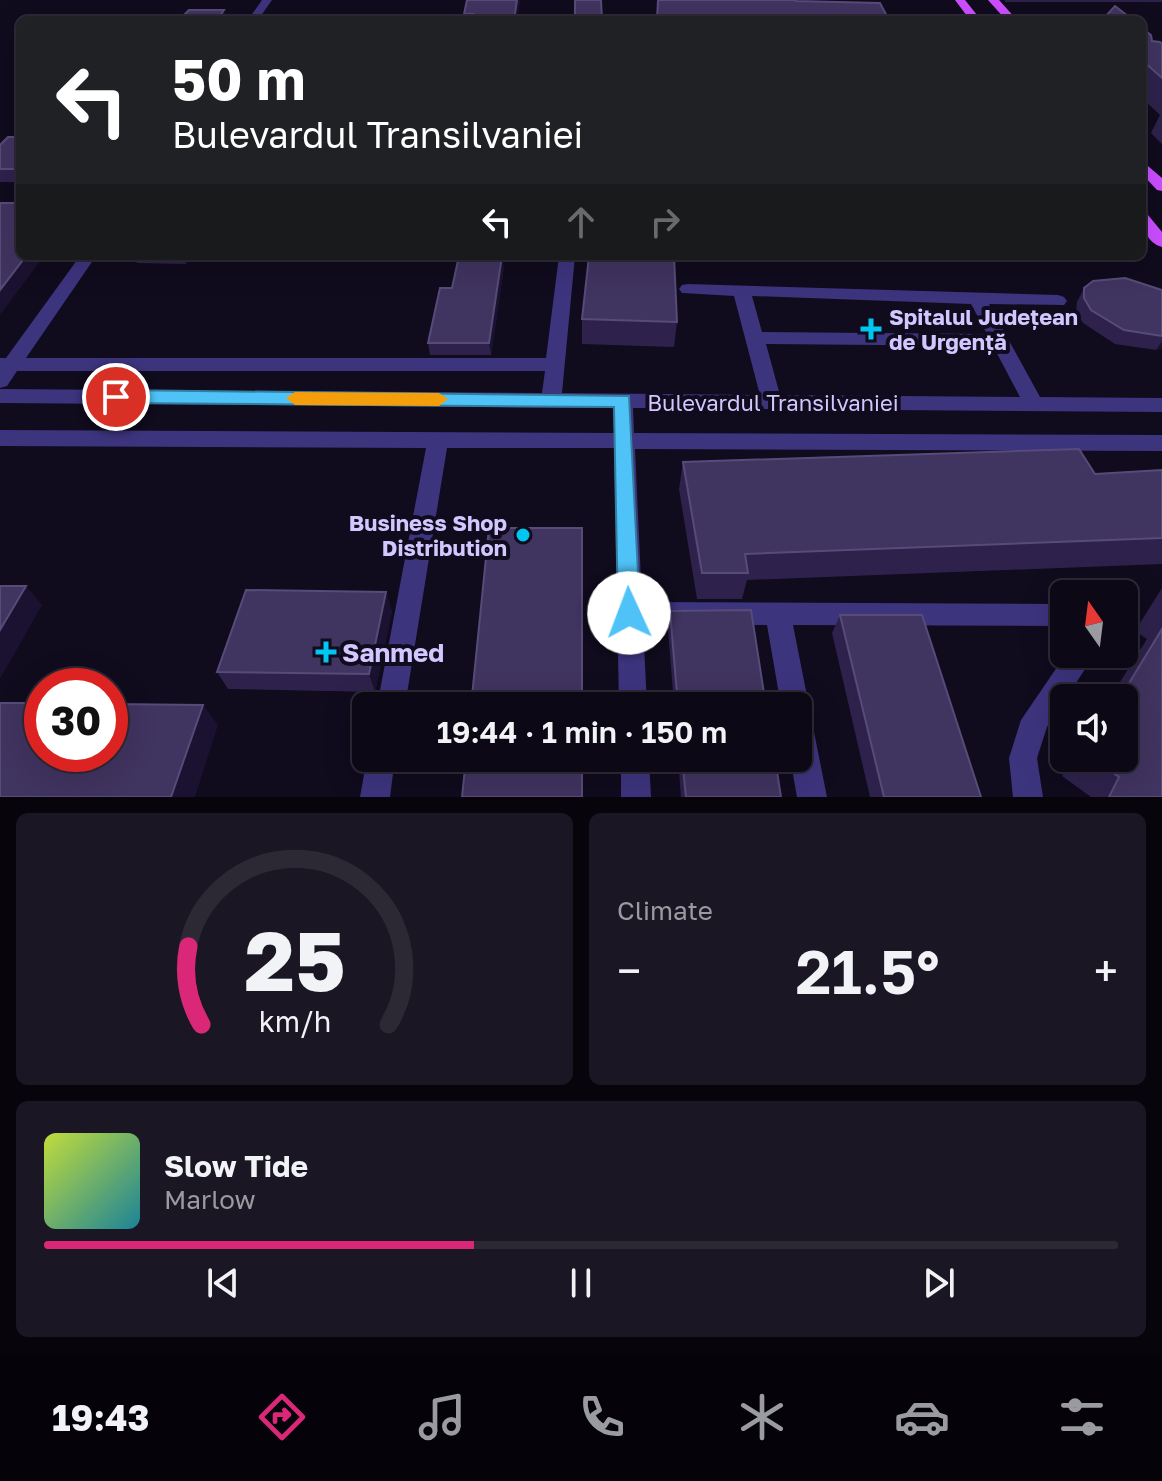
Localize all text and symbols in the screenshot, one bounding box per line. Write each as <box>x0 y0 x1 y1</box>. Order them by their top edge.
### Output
text: 50 m <box>172 45 306 112</box>
icon: left <box>40 48 144 152</box>
text: Bulevardul Transilvaniei <box>172 113 583 156</box>
icon: left <box>475 200 519 244</box>
icon: ahead <box>559 200 603 244</box>
icon: right <box>643 200 687 244</box>
place label: Spitalul Județean de Urgență <box>889 303 1078 355</box>
marker: Spitalul Județean de Urgență <box>860 318 882 340</box>
pin <box>82 363 150 431</box>
icon: arrive <box>94 375 138 419</box>
street label: Bulevardul Transilvaniei <box>647 389 899 416</box>
place label: Business Shop Distribution <box>349 509 507 561</box>
marker: Business Shop Distribution <box>514 526 532 544</box>
position arrow <box>587 571 671 655</box>
north arrow <box>1050 580 1138 668</box>
map controls <box>1050 580 1138 772</box>
place label: Sanmed <box>342 637 444 668</box>
marker: Sanmed <box>317 643 335 661</box>
speed limit sign: 30 <box>24 668 128 772</box>
button: sound <box>1050 684 1138 772</box>
text: 19:44 · 1 min · 150 m <box>437 714 727 750</box>
text: Climate <box>617 895 713 926</box>
text: 25 <box>244 909 345 1009</box>
text: 21.5° <box>795 935 940 1007</box>
text: − <box>617 944 641 997</box>
text: + <box>1094 944 1118 997</box>
text: km/h <box>258 1004 331 1038</box>
text: Slow Tide <box>164 1148 308 1184</box>
text: Marlow <box>164 1184 256 1215</box>
icon: previous <box>201 1261 245 1305</box>
icon: pause <box>559 1261 603 1305</box>
icon: next <box>917 1261 961 1305</box>
icon: directions <box>254 1389 310 1445</box>
icon: music <box>414 1389 470 1445</box>
icon: phone <box>574 1389 630 1445</box>
icon: climate <box>734 1389 790 1445</box>
icon: car <box>894 1389 950 1445</box>
icon: filters <box>1054 1389 1110 1445</box>
text: 19:43 <box>52 1396 149 1439</box>

